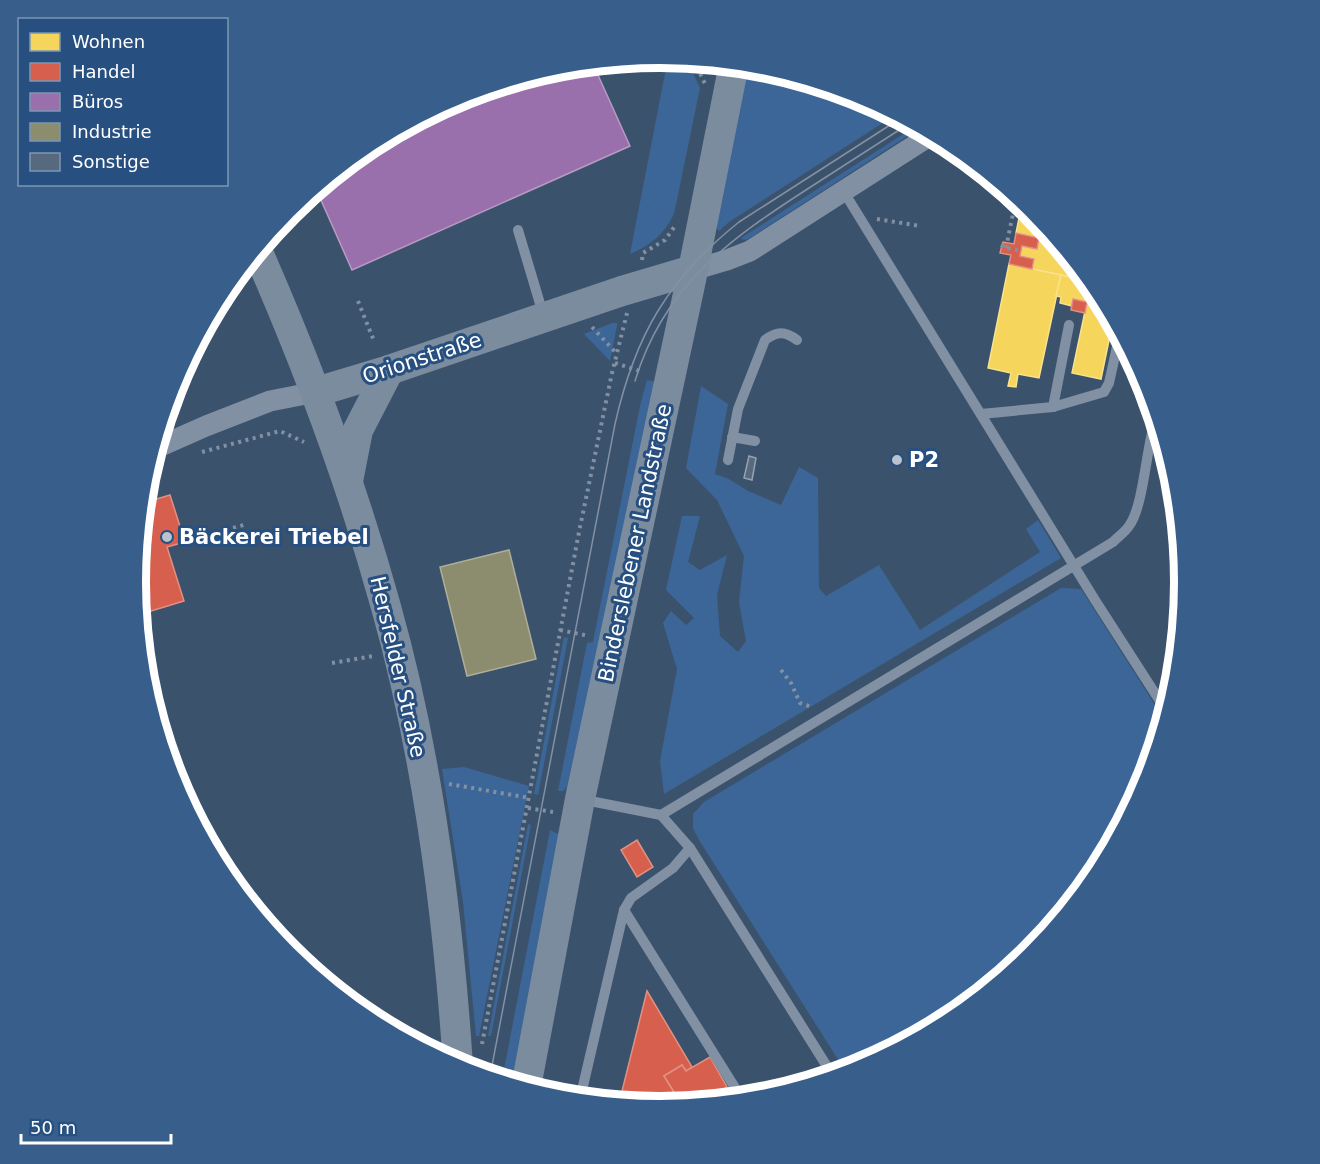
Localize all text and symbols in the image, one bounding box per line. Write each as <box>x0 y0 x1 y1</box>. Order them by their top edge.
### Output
legend <box>18 18 228 186</box>
text: Wohnen <box>72 31 145 52</box>
text: Handel <box>72 61 135 82</box>
text: Büros <box>72 91 123 112</box>
text: Industrie <box>72 121 151 142</box>
text: Sonstige <box>72 151 150 172</box>
street label: Orionstraße <box>359 327 485 389</box>
street label: Binderslebener Landstraße <box>594 402 676 684</box>
place label: P2 <box>909 448 939 472</box>
marker: P2 <box>890 453 904 467</box>
place label: Bäckerei Triebel <box>179 525 369 549</box>
marker: Bäckerei Triebel <box>160 530 174 544</box>
street label: Hersfelder Straße <box>365 574 431 760</box>
scale bar <box>21 1107 171 1145</box>
text: 50 m <box>30 1117 76 1138</box>

